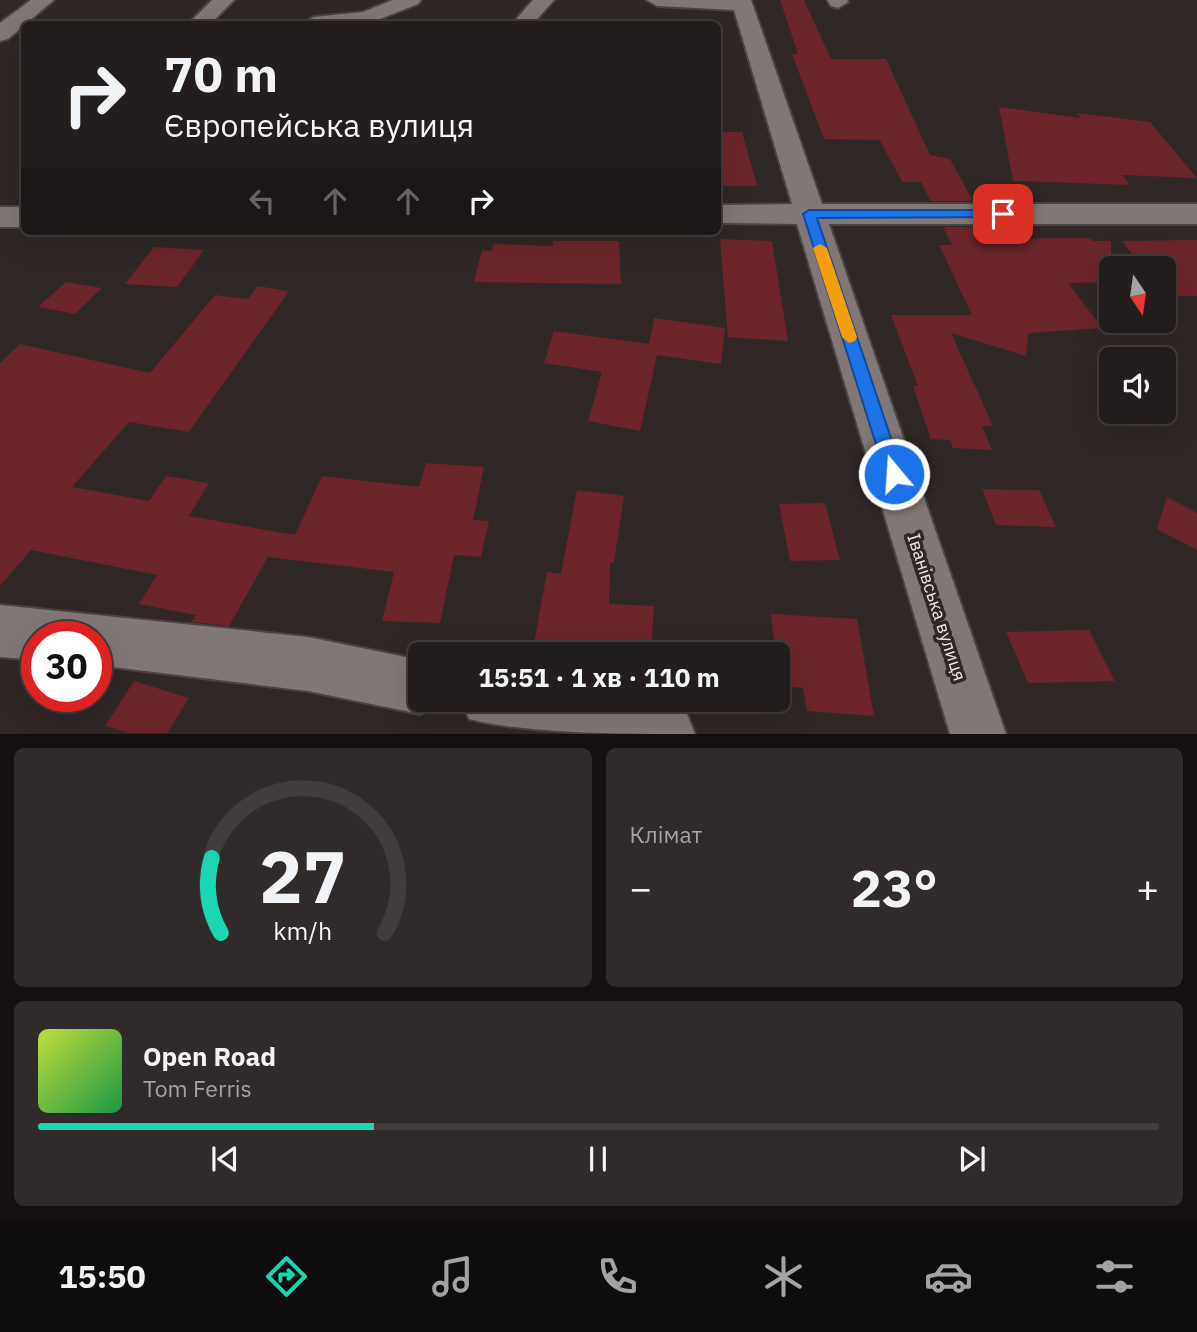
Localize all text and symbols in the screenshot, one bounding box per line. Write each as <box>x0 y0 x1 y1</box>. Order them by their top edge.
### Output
text: 70 m <box>164 42 278 105</box>
icon: right <box>49 49 140 140</box>
text: Європейська вулиця <box>164 104 474 146</box>
icon: left <box>243 182 281 220</box>
icon: ahead <box>316 182 354 220</box>
icon: ahead <box>389 182 427 220</box>
icon: right <box>462 182 500 220</box>
pin <box>973 184 1033 244</box>
icon: arrive <box>984 195 1022 233</box>
north arrow <box>1099 256 1176 332</box>
map controls <box>1099 256 1176 424</box>
button: sound <box>1099 347 1176 424</box>
position arrow <box>857 437 931 511</box>
street label: Іванівська вулиця <box>902 530 972 684</box>
speed limit sign: 30 <box>21 621 112 712</box>
text: 15:51 · 1 хв · 110 m <box>478 660 720 694</box>
text: Клімат <box>630 819 702 849</box>
text: 27 <box>259 829 346 924</box>
text: 23° <box>851 854 938 921</box>
text: − <box>630 863 652 912</box>
text: + <box>1136 863 1159 912</box>
text: km/h <box>273 914 332 947</box>
text: Open Road <box>143 1039 276 1073</box>
text: Tom Ferris <box>143 1073 252 1103</box>
icon: previous <box>206 1140 244 1178</box>
icon: pause <box>579 1140 617 1178</box>
icon: next <box>953 1140 991 1178</box>
icon: directions <box>262 1252 311 1301</box>
icon: music <box>428 1252 477 1301</box>
icon: phone <box>593 1252 642 1301</box>
icon: climate <box>759 1252 808 1301</box>
icon: car <box>924 1252 973 1301</box>
icon: filters <box>1090 1252 1139 1301</box>
text: 15:50 <box>58 1255 146 1297</box>

